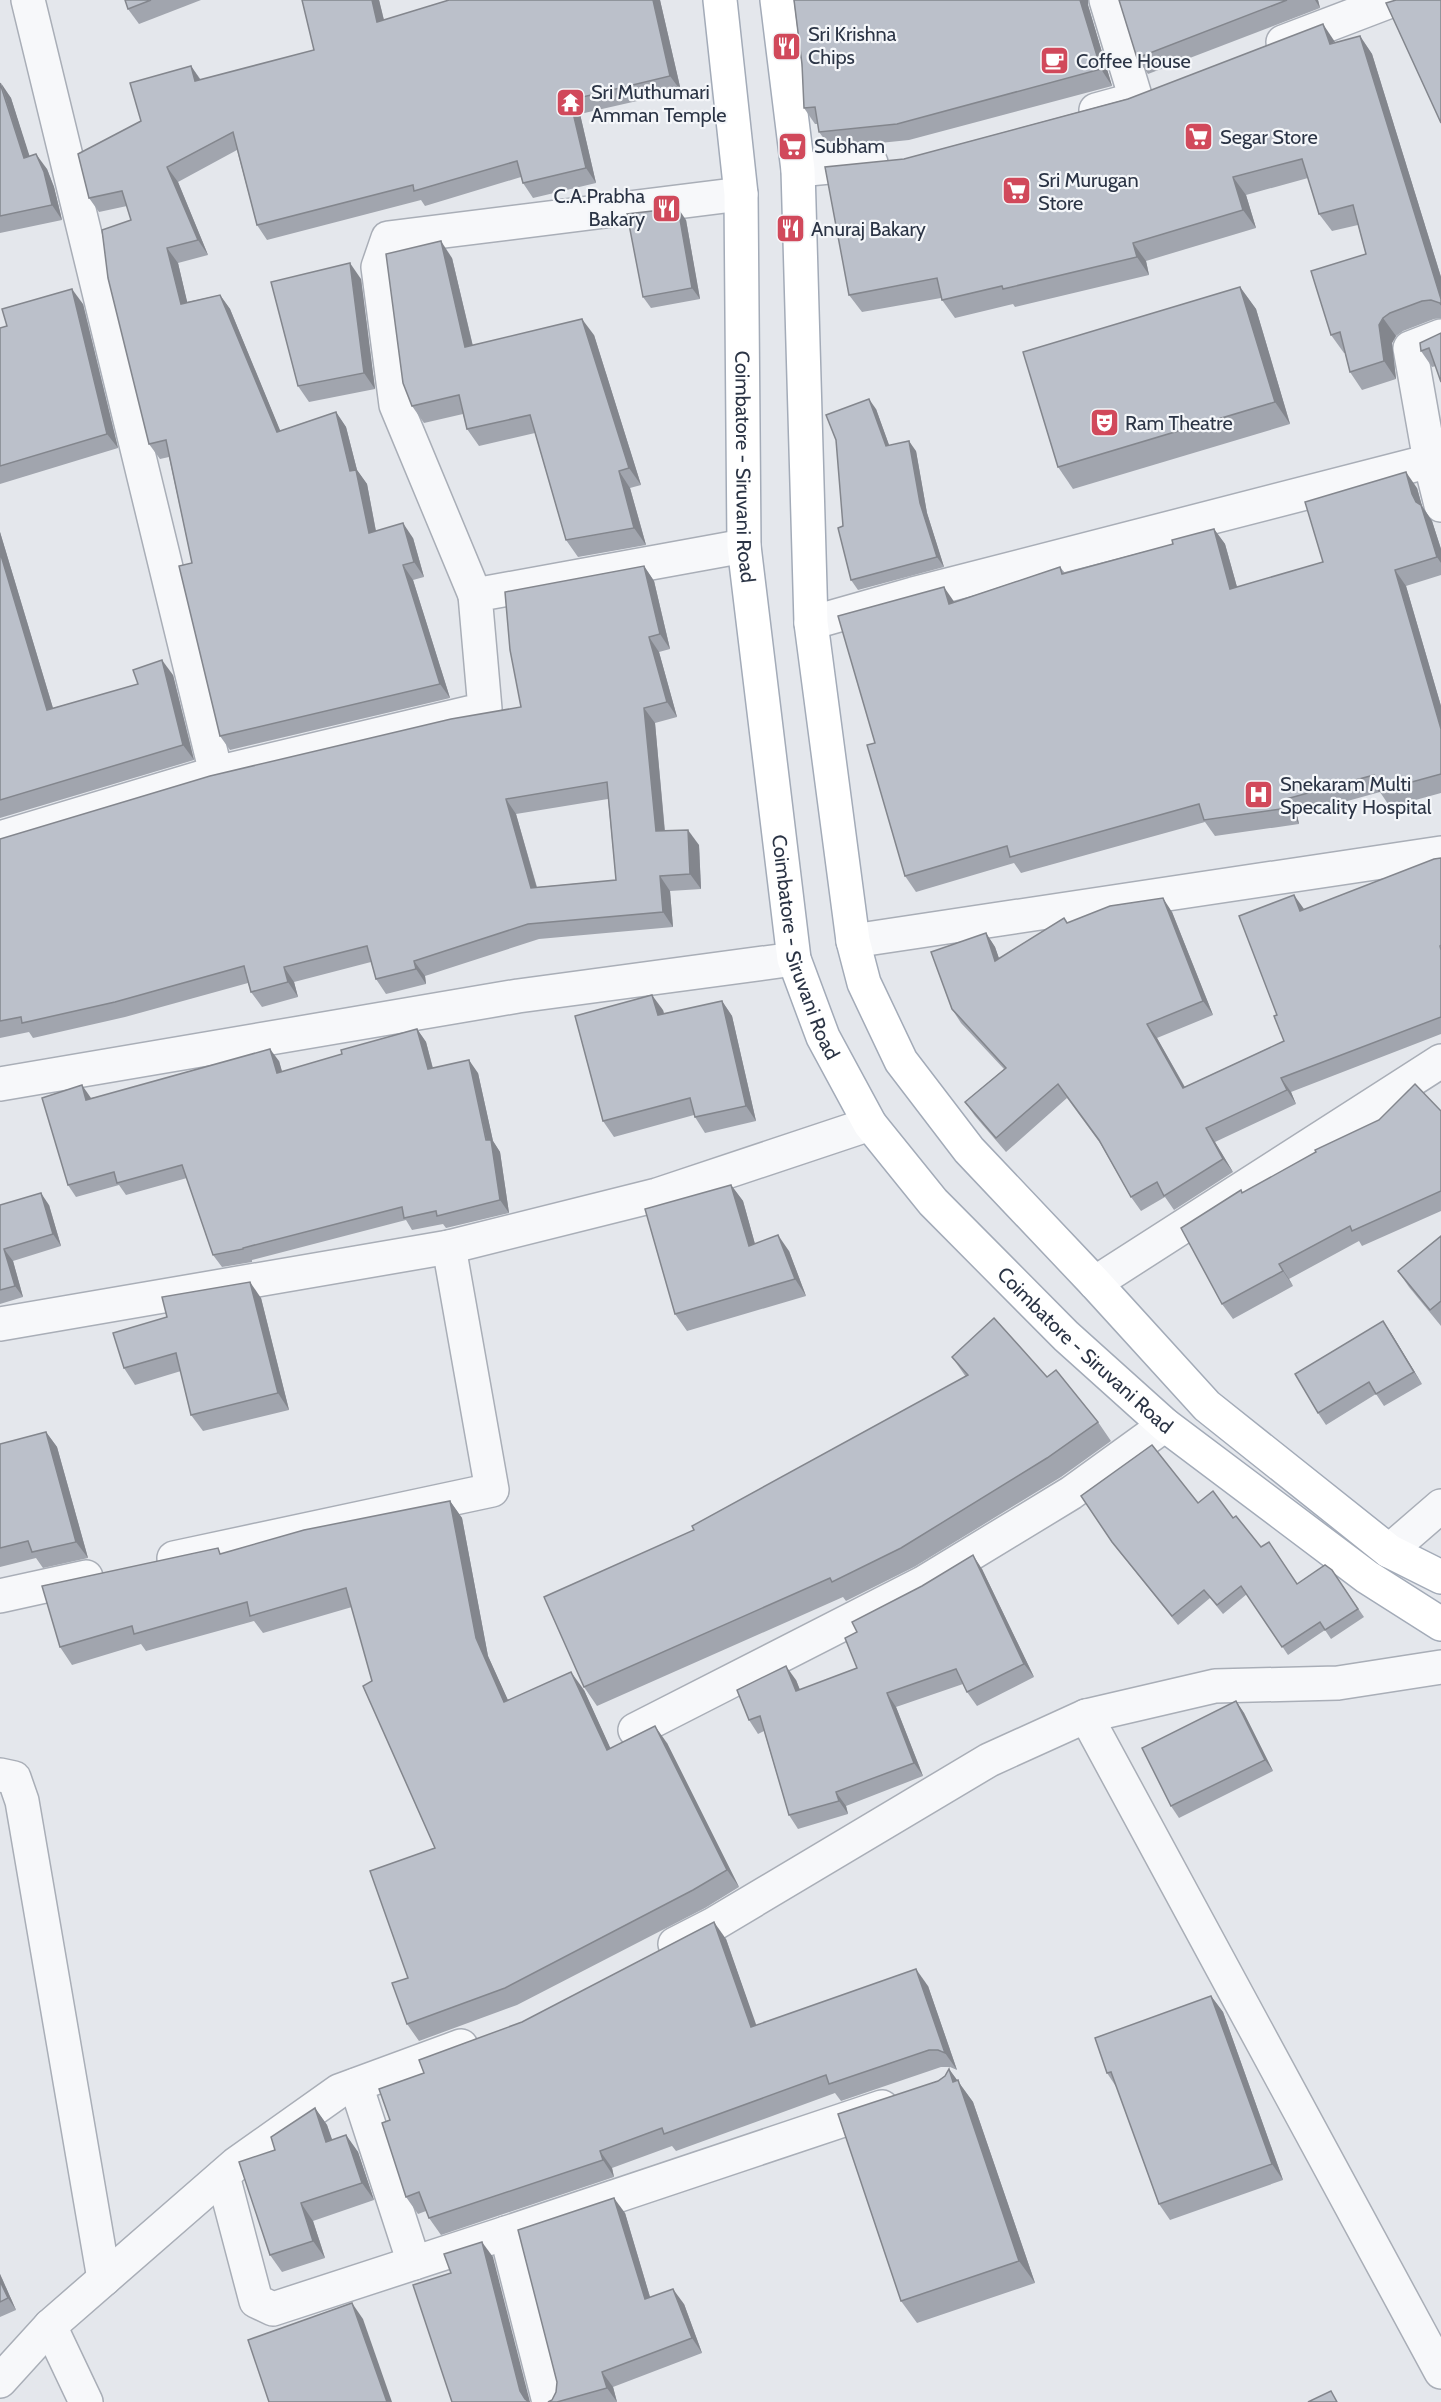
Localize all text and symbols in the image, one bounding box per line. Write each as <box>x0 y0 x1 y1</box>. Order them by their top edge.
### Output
place label: Sri Krishna Chips <box>808 22 897 69</box>
restaurant icon: Sri Krishna Chips <box>771 30 803 62</box>
cafe icon: Coffee House <box>1039 45 1071 77</box>
place label: Coffee House <box>1076 49 1191 73</box>
place label: Sri Muthumari Amman Temple <box>591 80 727 127</box>
temple icon: Sri Muthumari Amman Temple <box>554 87 586 119</box>
supermarket icon: Segar Store <box>1183 121 1215 153</box>
place label: Segar Store <box>1220 125 1318 149</box>
supermarket icon: Subham <box>777 130 809 162</box>
place label: Subham <box>814 134 885 158</box>
place label: Sri Murugan Store <box>1038 168 1139 215</box>
supermarket icon: Sri Murugan Store <box>1001 175 1033 207</box>
place label: C.A.Prabha Bakary <box>553 184 645 231</box>
restaurant icon: C.A.Prabha Bakary <box>650 192 682 224</box>
restaurant icon: Anuraj Bakary <box>774 213 806 245</box>
place label: Anuraj Bakary <box>811 217 926 241</box>
street label: Coimbatore - Siruvani Road <box>730 351 760 584</box>
theatre icon: Ram Theatre <box>1088 407 1120 439</box>
place label: Ram Theatre <box>1125 411 1233 435</box>
place label: Snekaram Multi Specality Hospital <box>1280 772 1432 819</box>
hospital icon: Snekaram Multi Specality Hospital <box>1243 779 1275 811</box>
street label: Coimbatore - Siruvani Road <box>767 833 845 1064</box>
street label: Coimbatore - Siruvani Road <box>992 1262 1178 1439</box>

